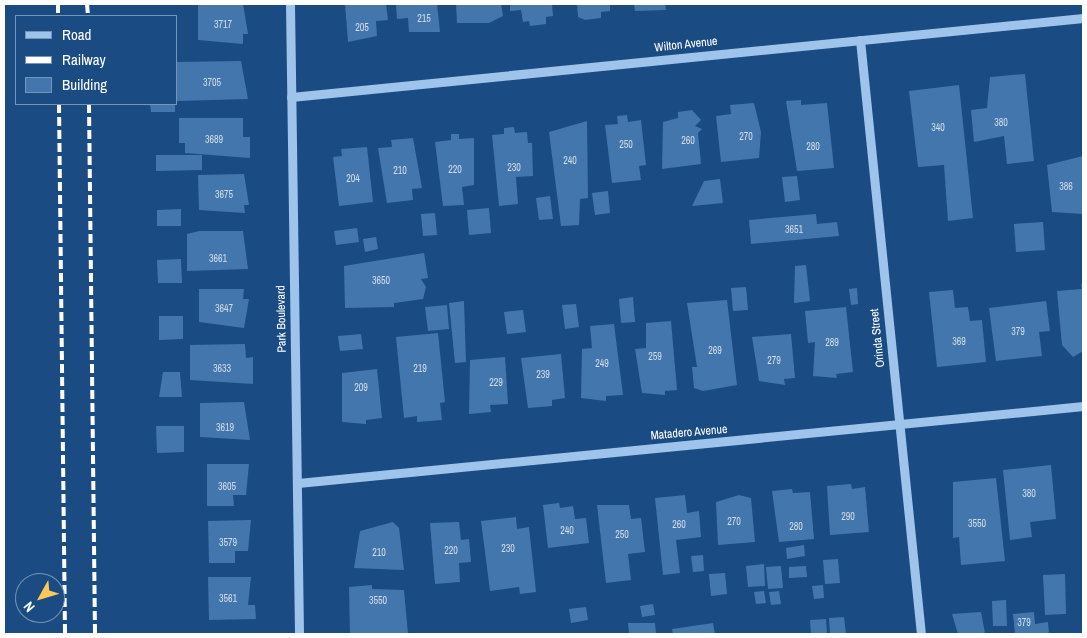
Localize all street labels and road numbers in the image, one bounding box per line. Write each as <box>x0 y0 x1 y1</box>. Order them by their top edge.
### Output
street label: Wilton Avenue <box>654 35 718 55</box>
street label: Park Boulevard <box>274 285 290 353</box>
street label: Orinda Street <box>868 308 888 368</box>
street label: Matadero Avenue <box>650 422 728 444</box>

